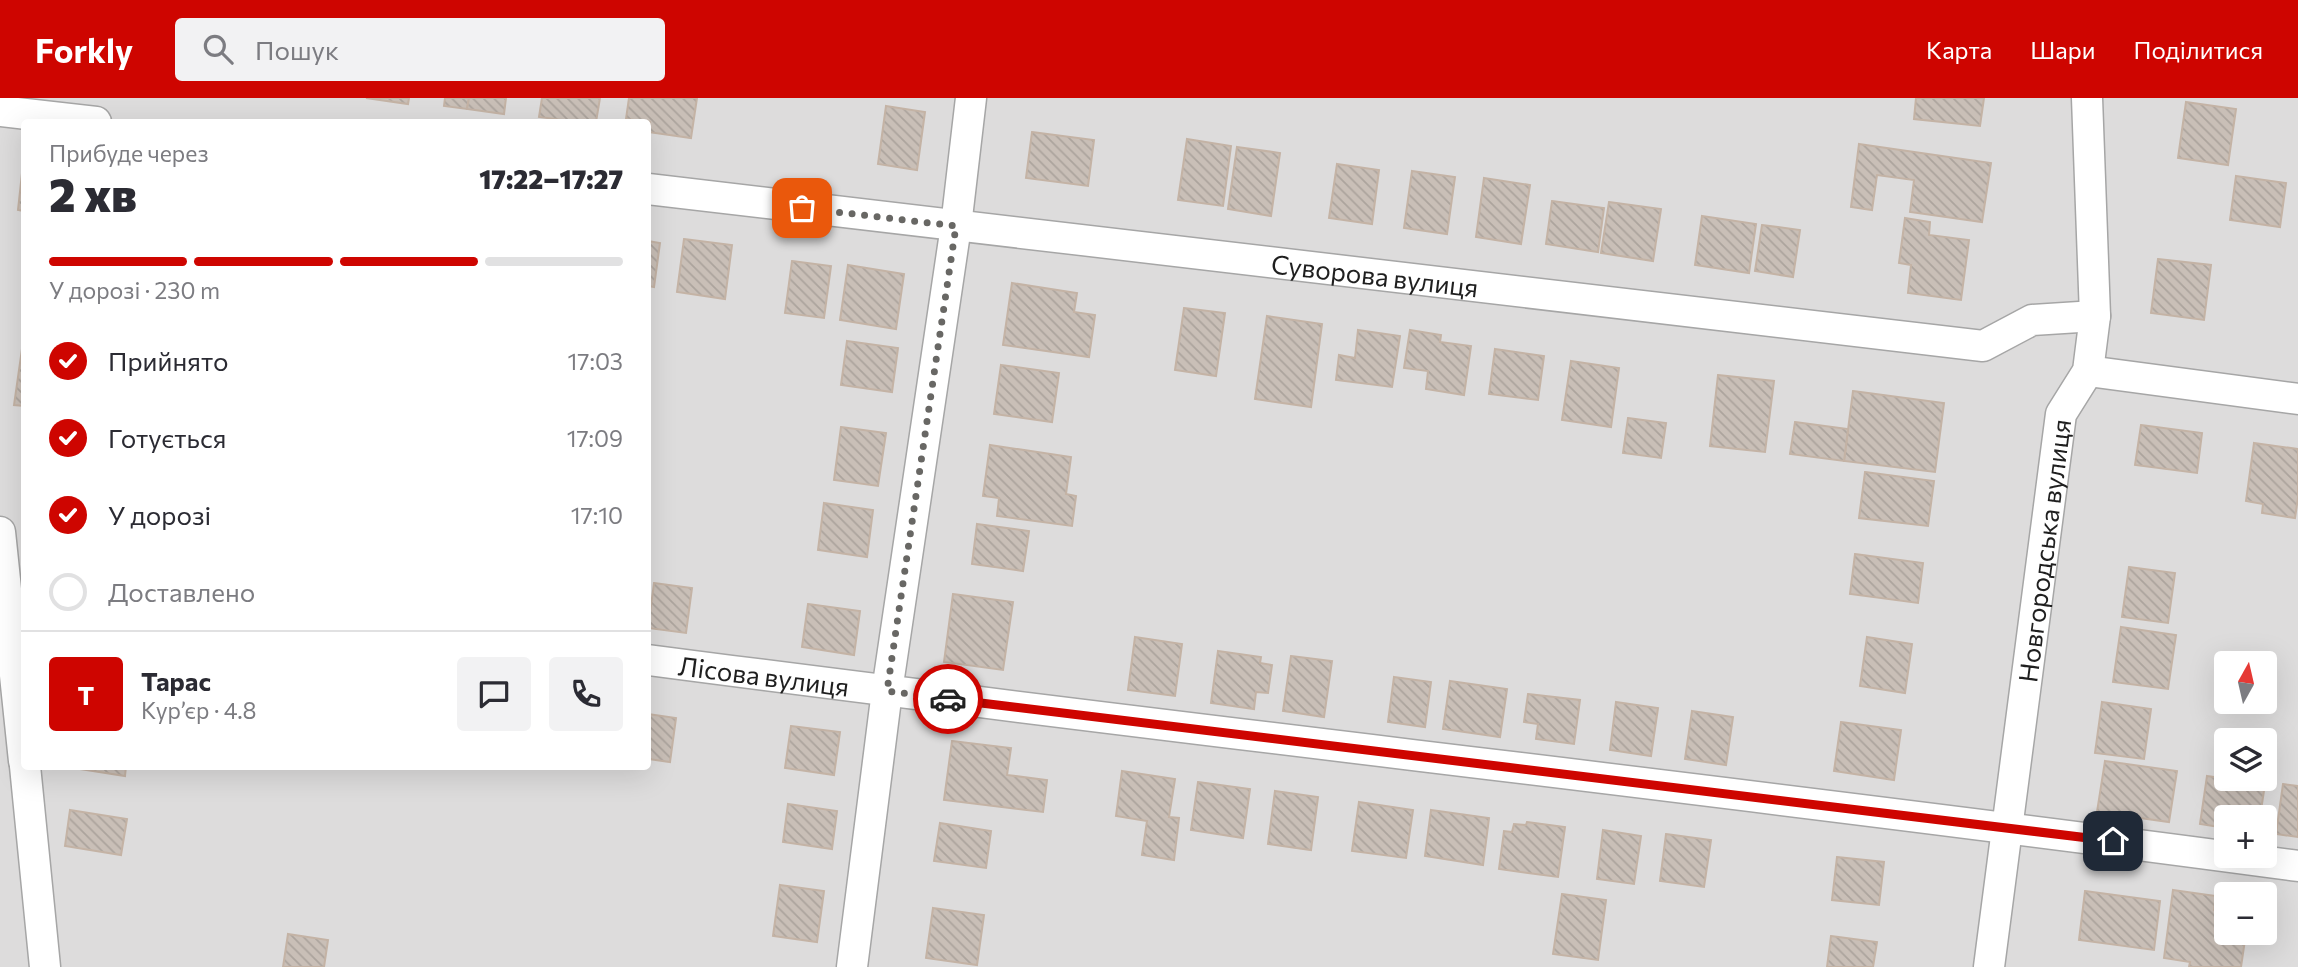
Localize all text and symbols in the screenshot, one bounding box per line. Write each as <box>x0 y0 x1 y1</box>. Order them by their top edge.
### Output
search box <box>175 18 665 81</box>
text: Forkly <box>35 29 133 70</box>
icon: search <box>199 30 237 68</box>
text: Пошук <box>255 34 339 65</box>
text: Карта <box>1926 35 1992 64</box>
text: Шари <box>2030 35 2096 64</box>
text: Поділитися <box>2134 35 2263 64</box>
text: Прибуде через <box>49 139 209 167</box>
text: 17:22–17:27 <box>479 163 623 194</box>
text: 2 хв <box>49 165 137 221</box>
pin <box>772 178 832 238</box>
icon: bag <box>783 189 821 227</box>
street label: Суворова вулиця <box>1270 247 1480 302</box>
text: У дорозі · 230 m <box>49 276 220 304</box>
icon: check <box>49 342 87 380</box>
text: Прийнято <box>108 345 229 376</box>
text: 17:03 <box>568 347 623 375</box>
street label: Новгородська вулиця <box>2011 417 2076 684</box>
icon: check <box>49 419 87 457</box>
text: Готується <box>108 422 226 453</box>
text: 17:09 <box>567 424 623 452</box>
icon: check <box>49 496 87 534</box>
text: У дорозі <box>108 499 211 530</box>
text: 17:10 <box>571 501 623 529</box>
text: Доставлено <box>108 576 255 607</box>
street label: Лісова вулиця <box>677 649 851 701</box>
north arrow <box>2214 651 2277 714</box>
map controls <box>2214 651 2277 945</box>
button: chat <box>457 657 531 731</box>
button: phone <box>549 657 623 731</box>
courier <box>913 664 983 734</box>
text: Тарас <box>141 665 211 696</box>
text: Т <box>78 679 94 710</box>
icon: car <box>929 680 967 718</box>
text: Кур’єр · 4.8 <box>141 696 256 724</box>
button: layers <box>2214 728 2277 791</box>
button: + <box>2214 805 2277 868</box>
pin <box>2083 811 2143 871</box>
icon: home <box>2094 822 2132 860</box>
button: − <box>2214 882 2277 945</box>

